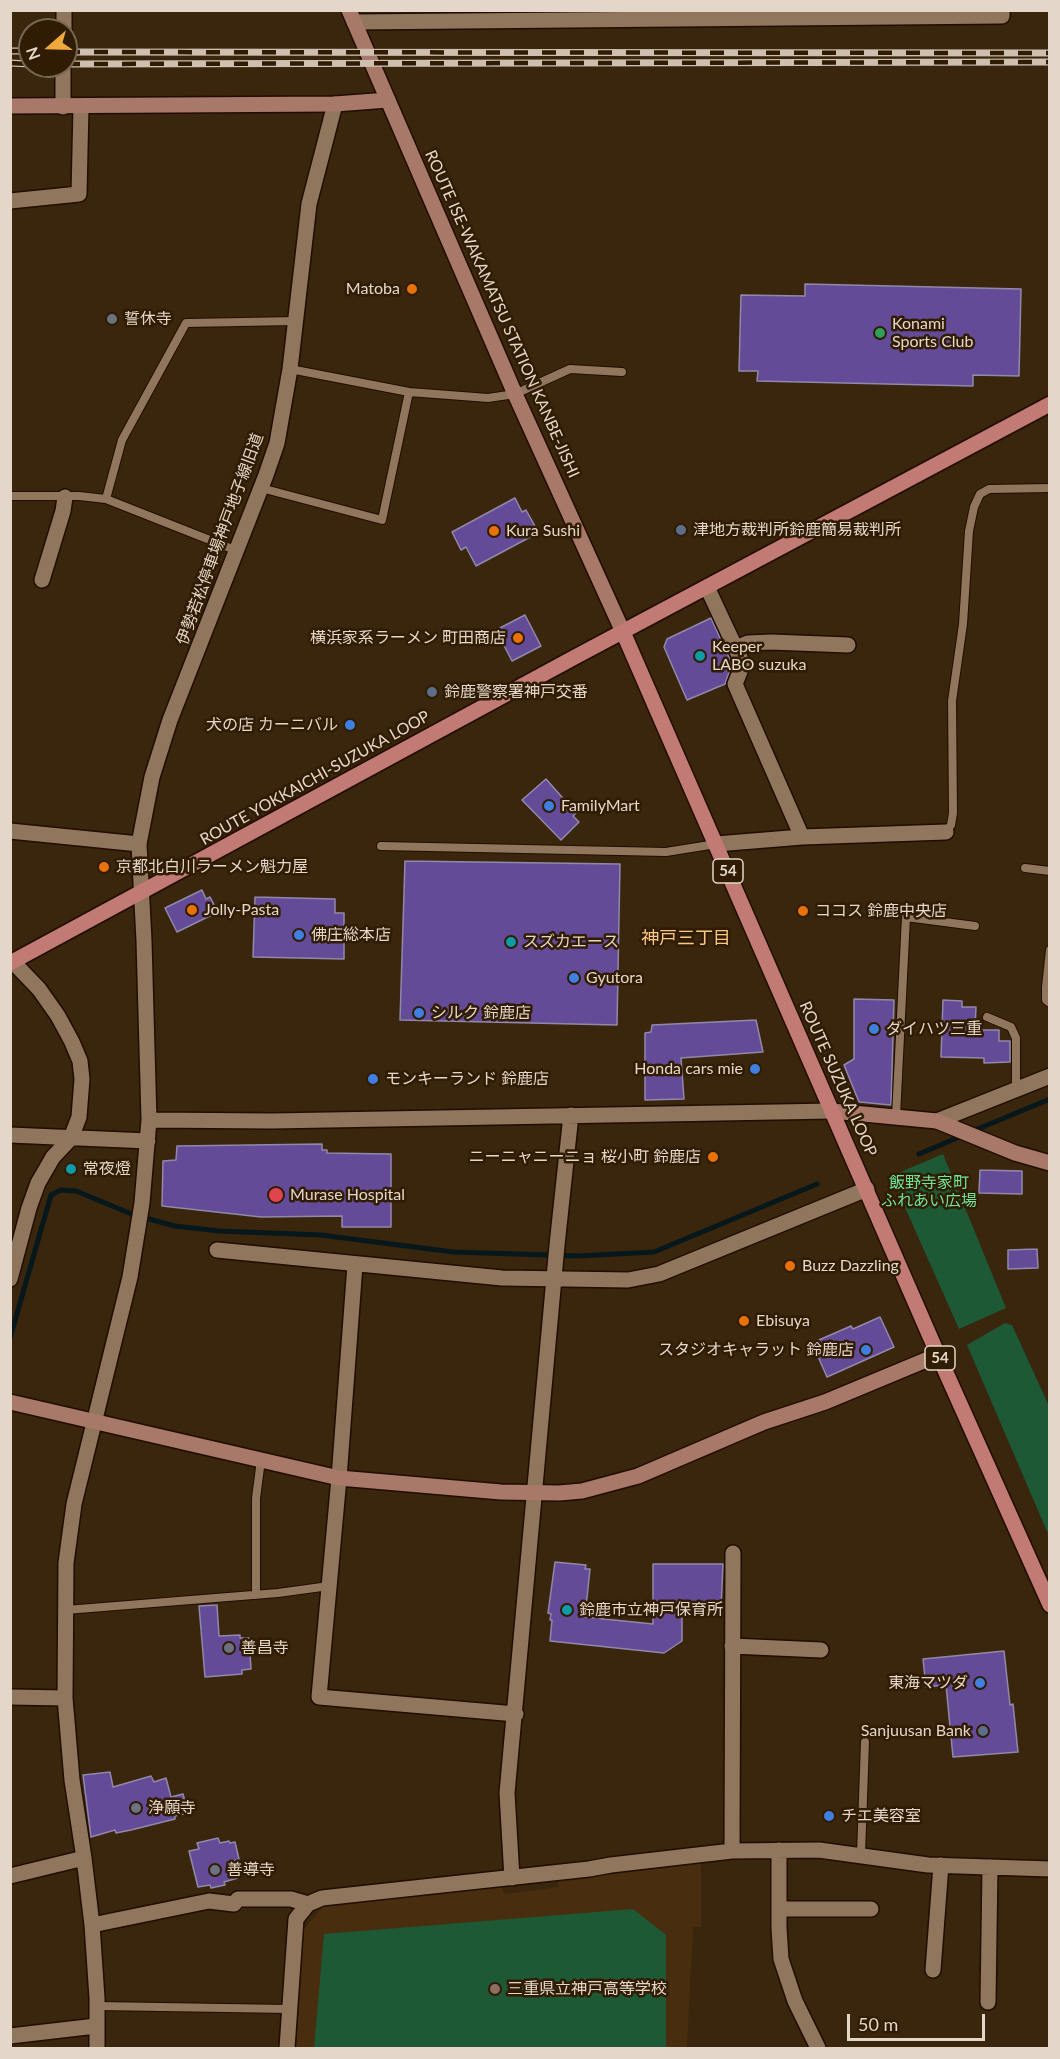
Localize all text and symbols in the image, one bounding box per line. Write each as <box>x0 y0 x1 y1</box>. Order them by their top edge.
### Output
north arrow <box>18 18 78 78</box>
text: N <box>21 45 44 63</box>
street label: ROUTE ISE-WAKAMATSU STATION KANBE-JISHI <box>421 147 583 481</box>
place label: Matoba <box>346 279 400 299</box>
marker: Matoba <box>405 282 419 296</box>
place label: 誓休寺 <box>124 309 172 329</box>
marker: 誓休寺 <box>105 312 119 326</box>
place label: Konami Sports Club <box>892 314 973 352</box>
marker: Konami Sports Club <box>873 326 887 340</box>
street label: 伊勢若松停車場神戸地子線旧道 <box>173 430 267 648</box>
place label: 津地方裁判所鈴鹿簡易裁判所 <box>693 520 901 540</box>
place label: Kura Sushi <box>506 521 580 541</box>
marker: 津地方裁判所鈴鹿簡易裁判所 <box>674 523 688 537</box>
marker: Kura Sushi <box>487 524 501 538</box>
place label: 横浜家系ラーメン 町田商店 <box>310 628 506 648</box>
marker: 横浜家系ラーメン 町田商店 <box>511 631 525 645</box>
place label: Keeper LABO suzuka <box>712 637 806 675</box>
marker: Keeper LABO suzuka <box>693 649 707 663</box>
place label: 鈴鹿警察署神戸交番 <box>444 682 588 702</box>
marker: 鈴鹿警察署神戸交番 <box>425 685 439 699</box>
street label: ROUTE YOKKAICHI-SUZUKA LOOP <box>197 707 433 849</box>
place label: 犬の店 カーニバル <box>206 715 338 735</box>
marker: 犬の店 カーニバル <box>343 718 357 732</box>
place label: FamilyMart <box>561 796 640 816</box>
marker: FamilyMart <box>542 799 556 813</box>
place label: 京都北白川ラーメン魁力屋 <box>116 857 308 877</box>
road number: 54 <box>713 859 743 883</box>
marker: 京都北白川ラーメン魁力屋 <box>97 860 111 874</box>
place label: Jolly-Pasta <box>204 900 279 920</box>
place label: ココス 鈴鹿中央店 <box>815 901 947 921</box>
marker: Jolly-Pasta <box>185 903 199 917</box>
marker: ココス 鈴鹿中央店 <box>796 904 810 918</box>
place label: 佛庄総本店 <box>311 925 391 945</box>
district label: 神戸三丁目 <box>641 927 731 949</box>
marker: 佛庄総本店 <box>292 928 306 942</box>
place label: スズカエース <box>523 932 619 952</box>
marker: スズカエース <box>504 935 518 949</box>
place label: Gyutora <box>586 968 643 988</box>
marker: Gyutora <box>567 971 581 985</box>
street label: ROUTE SUZUKA LOOP <box>795 999 881 1159</box>
place label: シルク 鈴鹿店 <box>431 1003 531 1023</box>
marker: シルク 鈴鹿店 <box>412 1006 426 1020</box>
place label: ダイハツ三重 <box>886 1019 982 1039</box>
marker: ダイハツ三重 <box>867 1022 881 1036</box>
place label: Honda cars mie <box>634 1059 743 1079</box>
marker: Honda cars mie <box>748 1062 762 1076</box>
place label: モンキーランド 鈴鹿店 <box>385 1069 549 1089</box>
marker: モンキーランド 鈴鹿店 <box>366 1072 380 1086</box>
place label: ニーニャニーニョ 桜小町 鈴鹿店 <box>469 1147 701 1167</box>
marker: ニーニャニーニョ 桜小町 鈴鹿店 <box>706 1150 720 1164</box>
place label: 常夜燈 <box>83 1159 131 1179</box>
marker: 常夜燈 <box>64 1162 78 1176</box>
park label: 飯野寺家町 ふれあい広場 <box>881 1173 977 1211</box>
place label: Murase Hospital <box>290 1185 405 1205</box>
marker: Murase Hospital <box>267 1186 285 1204</box>
place label: Buzz Dazzling <box>802 1256 899 1276</box>
marker: Buzz Dazzling <box>783 1259 797 1273</box>
place label: Ebisuya <box>756 1311 810 1331</box>
marker: Ebisuya <box>737 1314 751 1328</box>
place label: スタジオキャラット 鈴鹿店 <box>658 1340 854 1360</box>
marker: スタジオキャラット 鈴鹿店 <box>859 1343 873 1357</box>
road number: 54 <box>925 1346 955 1370</box>
place label: 鈴鹿市立神戸保育所 <box>579 1600 723 1620</box>
marker: 鈴鹿市立神戸保育所 <box>560 1603 574 1617</box>
place label: 善昌寺 <box>241 1638 289 1658</box>
marker: 善昌寺 <box>222 1641 236 1655</box>
place label: 東海マツダ <box>888 1673 968 1693</box>
marker: 東海マツダ <box>973 1676 987 1690</box>
place label: Sanjuusan Bank <box>861 1721 971 1741</box>
marker: Sanjuusan Bank <box>976 1724 990 1738</box>
place label: 浄願寺 <box>148 1798 196 1818</box>
marker: 浄願寺 <box>129 1801 143 1815</box>
place label: チエ美容室 <box>841 1806 921 1826</box>
marker: チエ美容室 <box>822 1809 836 1823</box>
place label: 善導寺 <box>227 1860 275 1880</box>
marker: 善導寺 <box>208 1863 222 1877</box>
place label: 三重県立神戸高等学校 <box>507 1979 667 1999</box>
marker: 三重県立神戸高等学校 <box>488 1982 502 1996</box>
scale bar <box>850 2002 988 2040</box>
text: 50 m <box>858 2013 898 2035</box>

